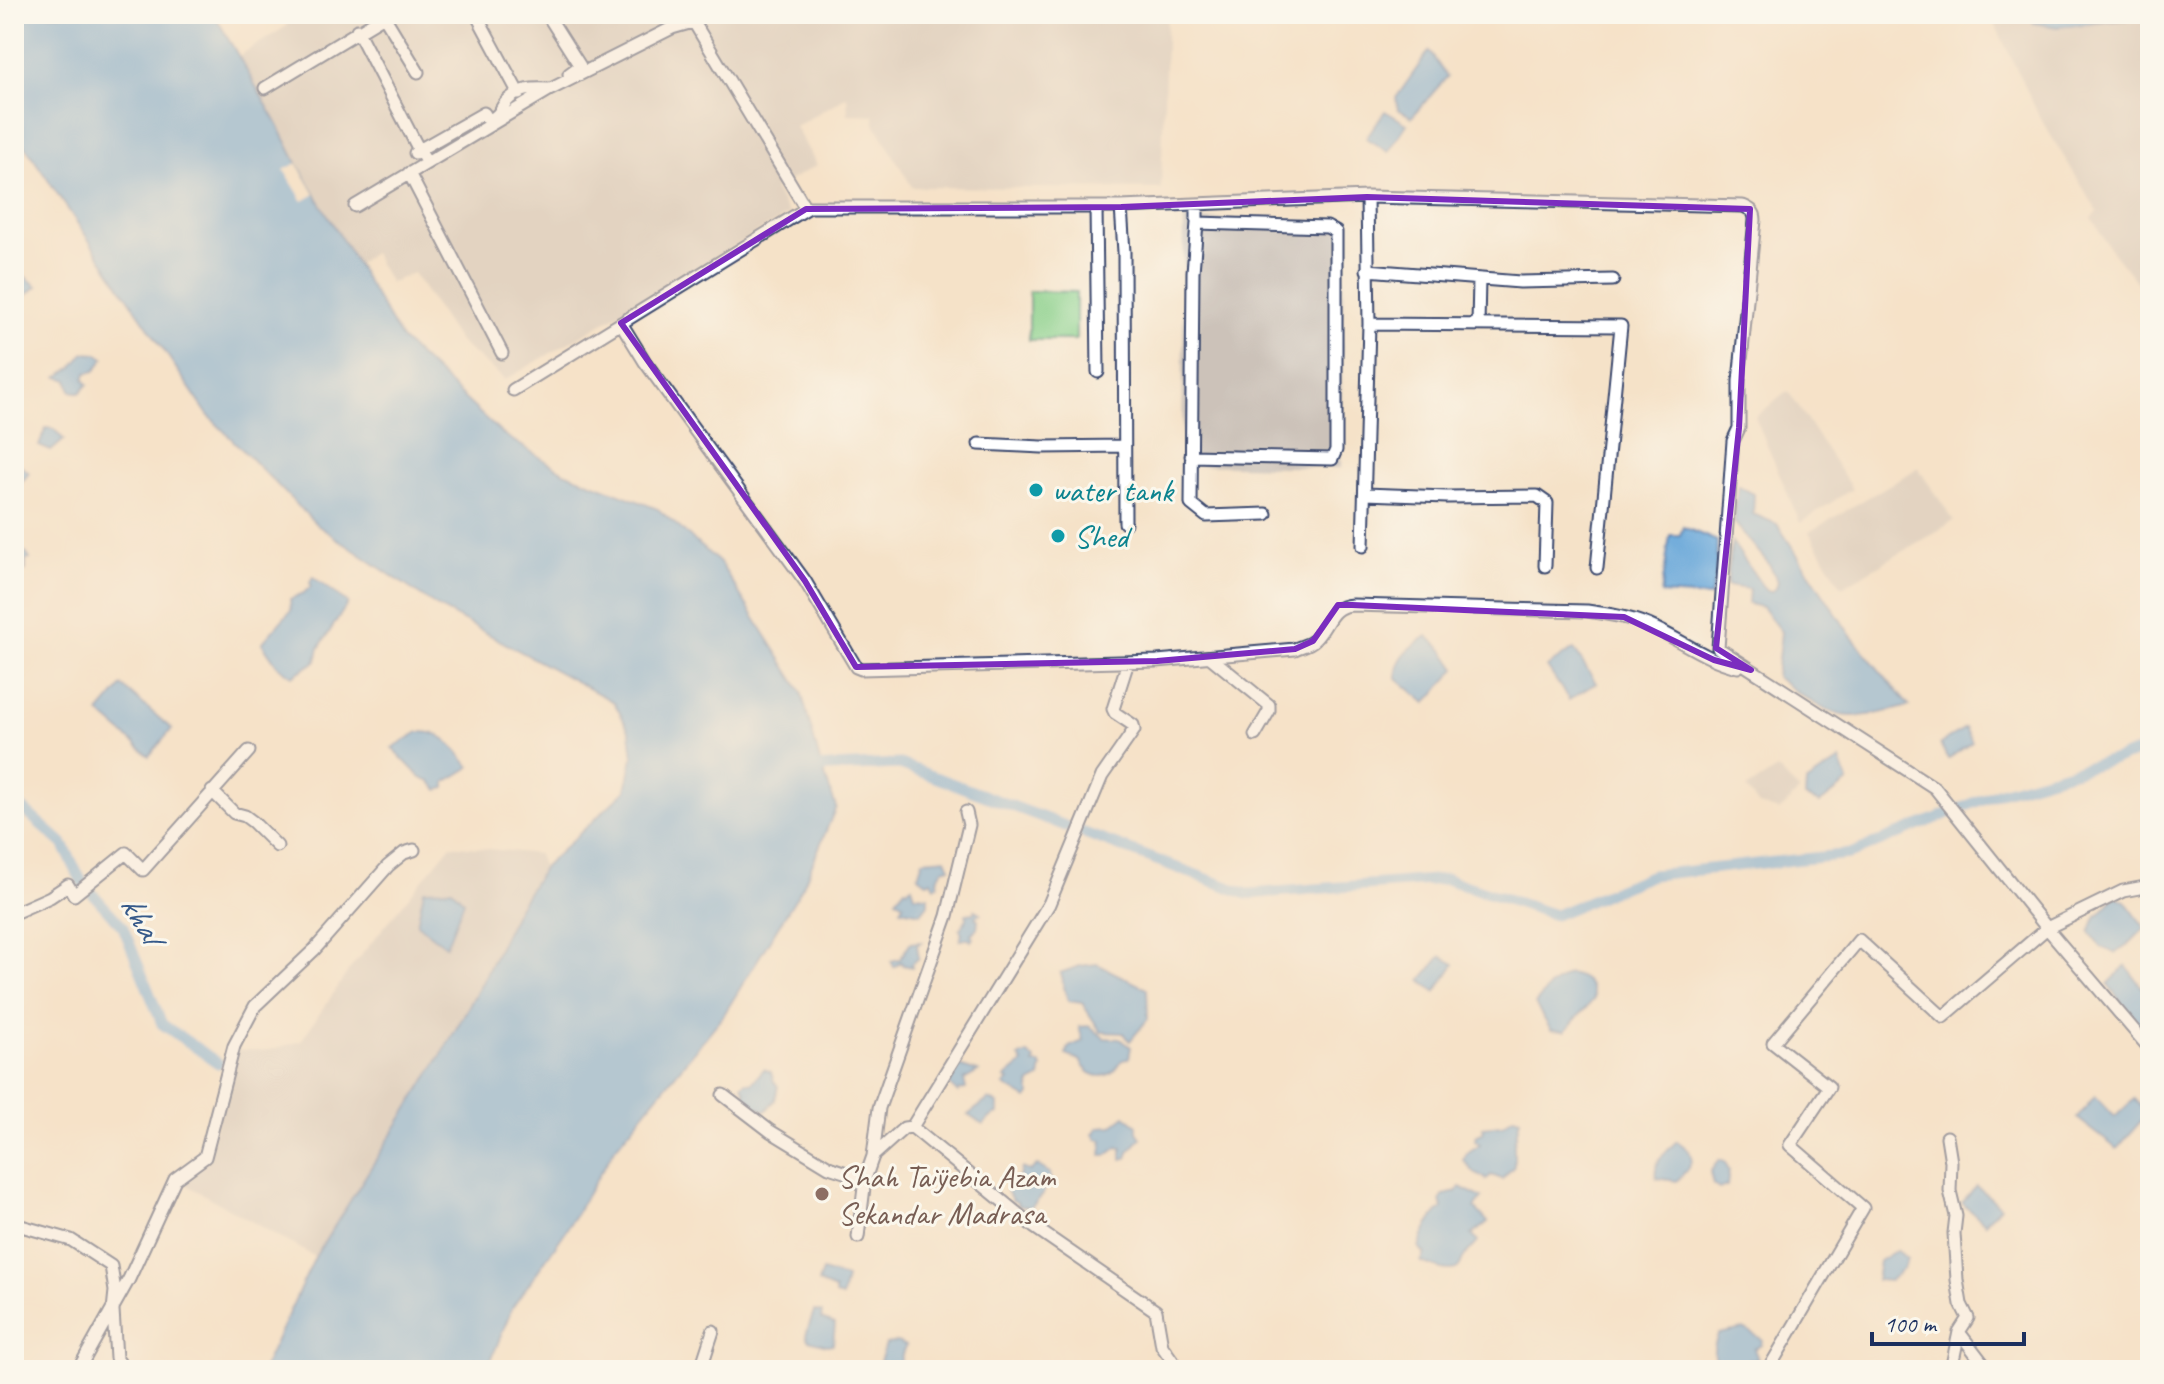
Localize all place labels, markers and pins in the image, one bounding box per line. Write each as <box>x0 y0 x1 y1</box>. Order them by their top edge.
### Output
place label: water tank <box>1052 470 1175 511</box>
marker: water tank <box>1027 481 1045 499</box>
place label: Shed <box>1074 516 1133 557</box>
marker: Shed <box>1049 527 1067 545</box>
place label: Shah Taiÿebia Azam Sekandar Madrasa <box>838 1156 1056 1234</box>
marker: Shah Taiÿebia Azam Sekandar Madrasa <box>813 1185 831 1203</box>

